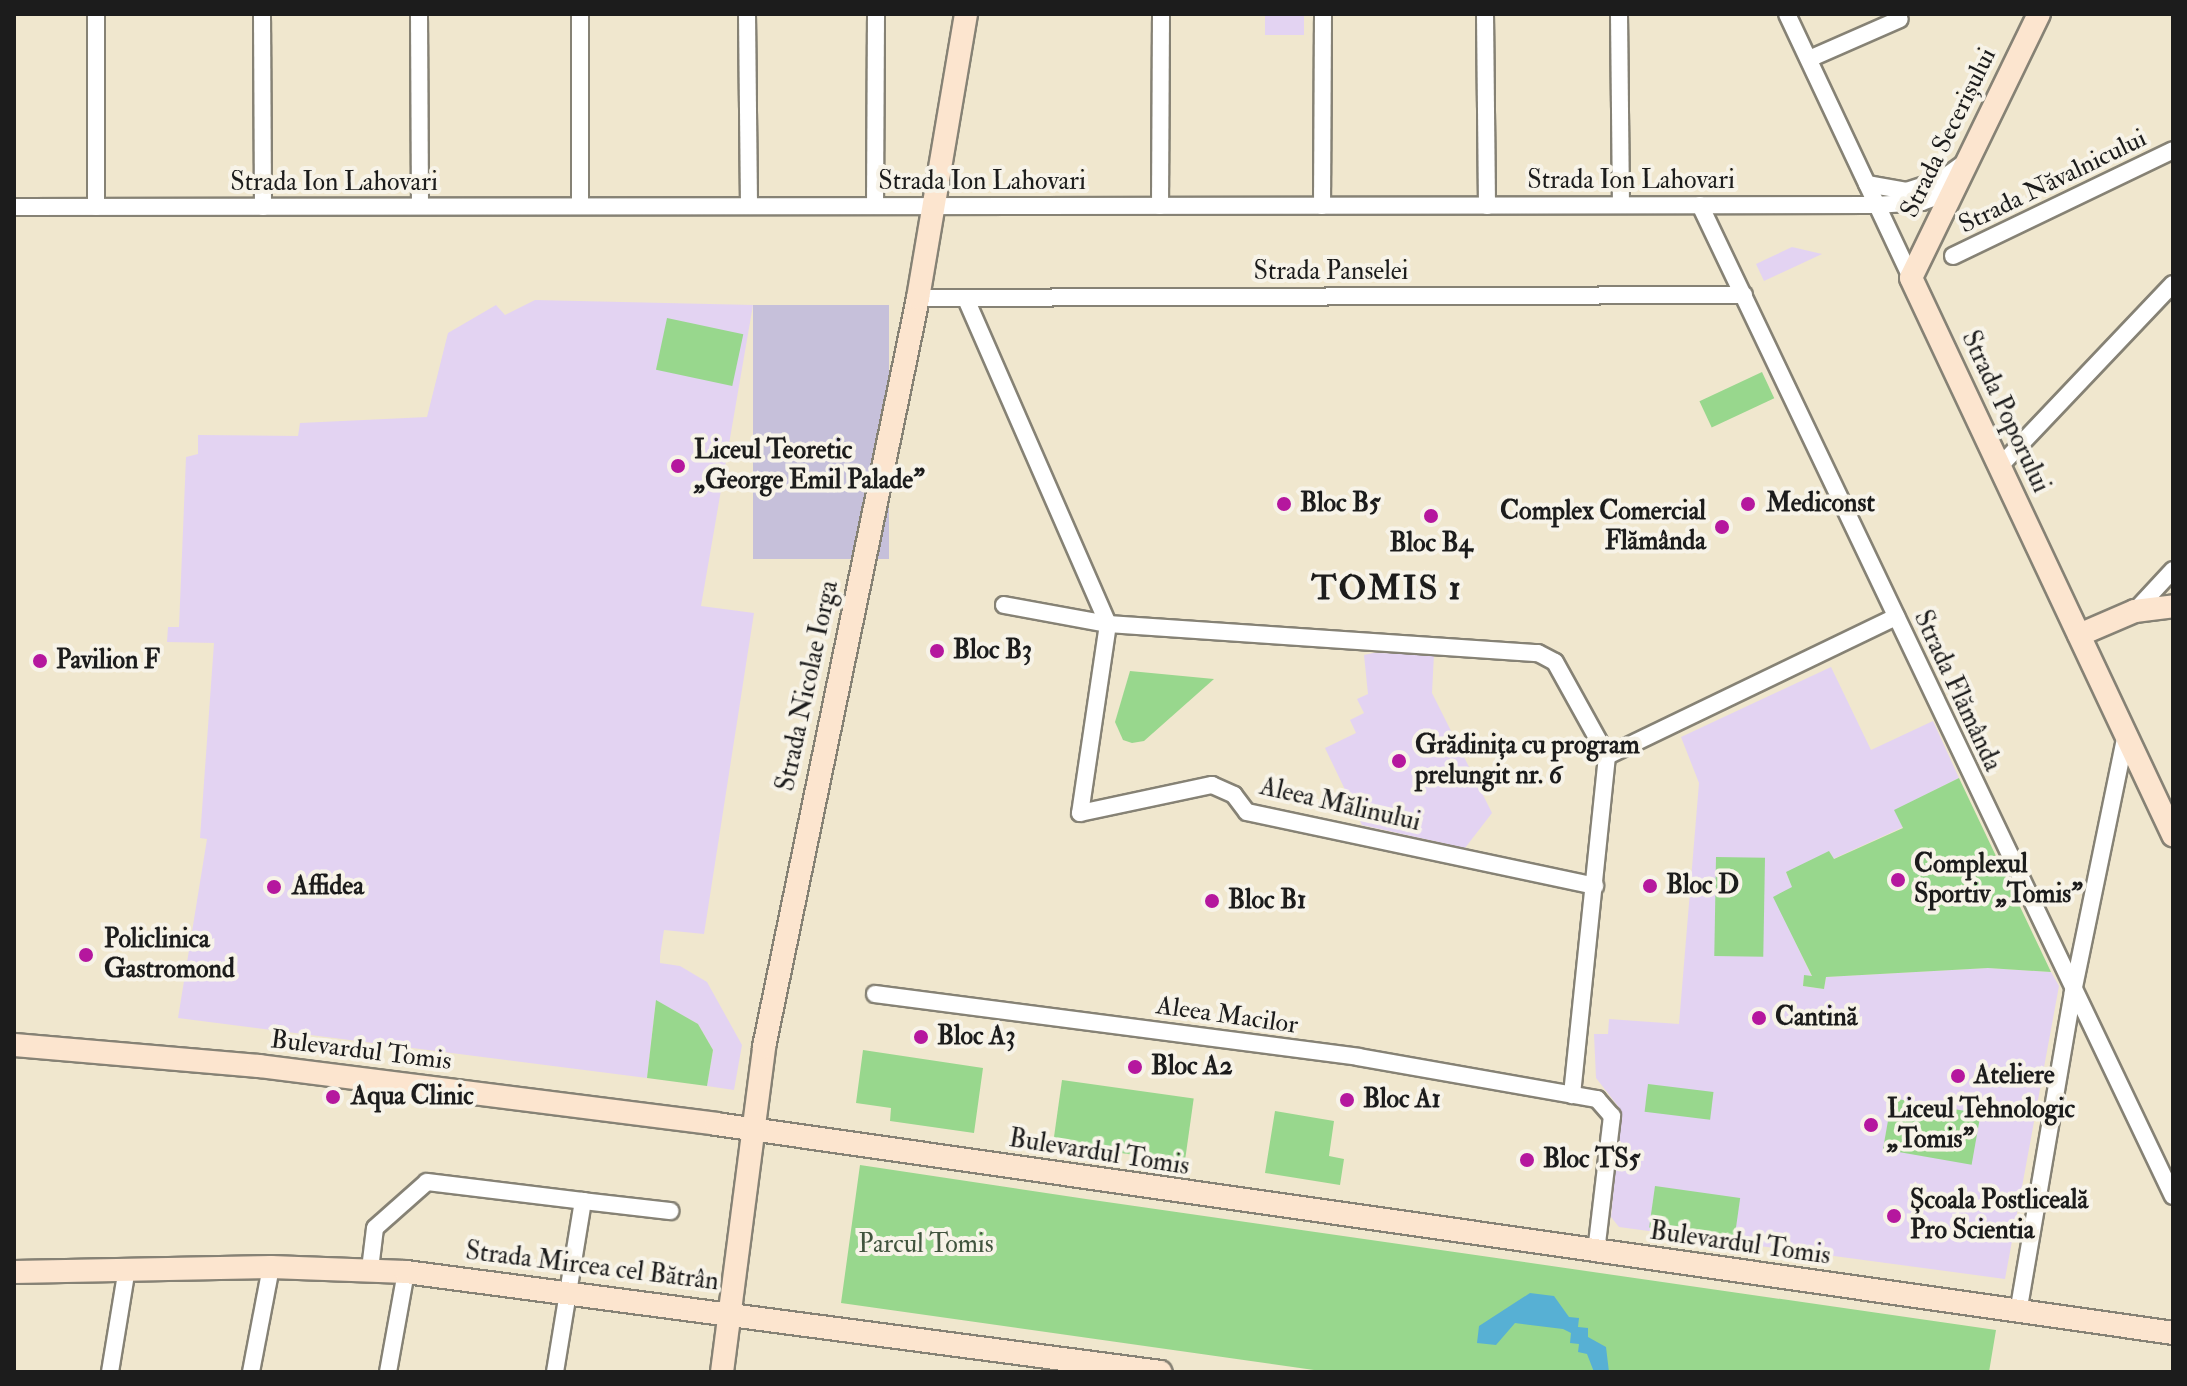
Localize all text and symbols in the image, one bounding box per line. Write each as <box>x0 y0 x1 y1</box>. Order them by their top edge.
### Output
street label: Strada Secerișului <box>1894 43 2004 223</box>
street label: Strada Năvalnicului <box>1954 123 2152 241</box>
street label: Strada Ion Lahovari <box>1527 165 1735 197</box>
street label: Strada Ion Lahovari <box>878 166 1086 198</box>
street label: Strada Ion Lahovari <box>230 167 438 199</box>
street label: Strada Panselei <box>1253 256 1409 288</box>
street label: Strada Poporului <box>1954 326 2056 498</box>
place label: Liceul Teoretic „George Emil Palade” <box>694 435 925 496</box>
marker: Liceul Teoretic „George Emil Palade” <box>669 457 687 475</box>
place label: Bloc B5 <box>1300 488 1380 520</box>
place label: Mediconst <box>1766 488 1875 520</box>
marker: Mediconst <box>1737 493 1759 515</box>
marker: Bloc B5 <box>1275 495 1293 513</box>
place label: Complex Comercial Flămânda <box>1500 496 1706 558</box>
marker: Bloc B4 <box>1422 507 1440 525</box>
marker: Complex Comercial Flămânda <box>1713 518 1731 536</box>
place label: Bloc B4 <box>1390 528 1472 560</box>
district label: TOMIS 1 <box>1311 569 1463 609</box>
street label: Strada Nicolae Iorga <box>770 578 846 794</box>
street label: Strada Flămânda <box>1906 606 2008 776</box>
place label: Bloc B3 <box>953 635 1032 667</box>
marker: Bloc B3 <box>928 642 946 660</box>
place label: Pavilion F <box>56 645 160 677</box>
marker: Pavilion F <box>31 652 49 670</box>
place label: Grădinița cu program prelungit nr. 6 <box>1415 730 1640 792</box>
marker: Grădinița cu program prelungit nr. 6 <box>1390 752 1408 770</box>
street label: Aleea Mălinului <box>1257 771 1423 839</box>
place label: Complexul Sportiv „Tomis” <box>1914 849 2083 910</box>
place label: Bloc D <box>1666 870 1739 902</box>
place label: Affidea <box>292 871 364 903</box>
marker: Complexul Sportiv „Tomis” <box>1889 871 1907 889</box>
marker: Affidea <box>263 876 285 898</box>
marker: Bloc D <box>1641 877 1659 895</box>
place label: Bloc B1 <box>1228 885 1306 917</box>
marker: Bloc B1 <box>1203 892 1221 910</box>
place label: Policlinica Gastromond <box>104 924 235 986</box>
marker: Policlinica Gastromond <box>75 944 97 966</box>
street label: Aleea Macilor <box>1154 991 1300 1041</box>
place label: Cantină <box>1775 1002 1857 1034</box>
marker: Cantină <box>1750 1009 1768 1027</box>
place label: Bloc A3 <box>937 1021 1015 1053</box>
street label: Bulevardul Tomis <box>269 1024 453 1078</box>
marker: Bloc A3 <box>912 1028 930 1046</box>
place label: Bloc A2 <box>1151 1051 1233 1083</box>
marker: Bloc A2 <box>1126 1058 1144 1076</box>
place label: Ateliere <box>1974 1060 2055 1092</box>
marker: Ateliere <box>1949 1067 1967 1085</box>
place label: Aqua Clinic <box>351 1081 474 1113</box>
place label: Bloc A1 <box>1363 1084 1441 1116</box>
marker: Aqua Clinic <box>322 1086 344 1108</box>
marker: Bloc A1 <box>1338 1091 1356 1109</box>
place label: Liceul Tehnologic „Tomis” <box>1887 1094 2075 1156</box>
marker: Liceul Tehnologic „Tomis” <box>1862 1116 1880 1134</box>
street label: Bulevardul Tomis <box>1007 1123 1191 1183</box>
place label: Bloc TS5 <box>1543 1144 1640 1176</box>
marker: Bloc TS5 <box>1518 1151 1536 1169</box>
place label: Școala Postliceală Pro Scientia <box>1910 1185 2088 1246</box>
marker: Școala Postliceală Pro Scientia <box>1885 1207 1903 1225</box>
street label: Bulevardul Tomis <box>1648 1216 1832 1272</box>
park label: Parcul Tomis <box>858 1229 994 1261</box>
street label: Strada Mircea cel Bătrân <box>464 1236 720 1298</box>

